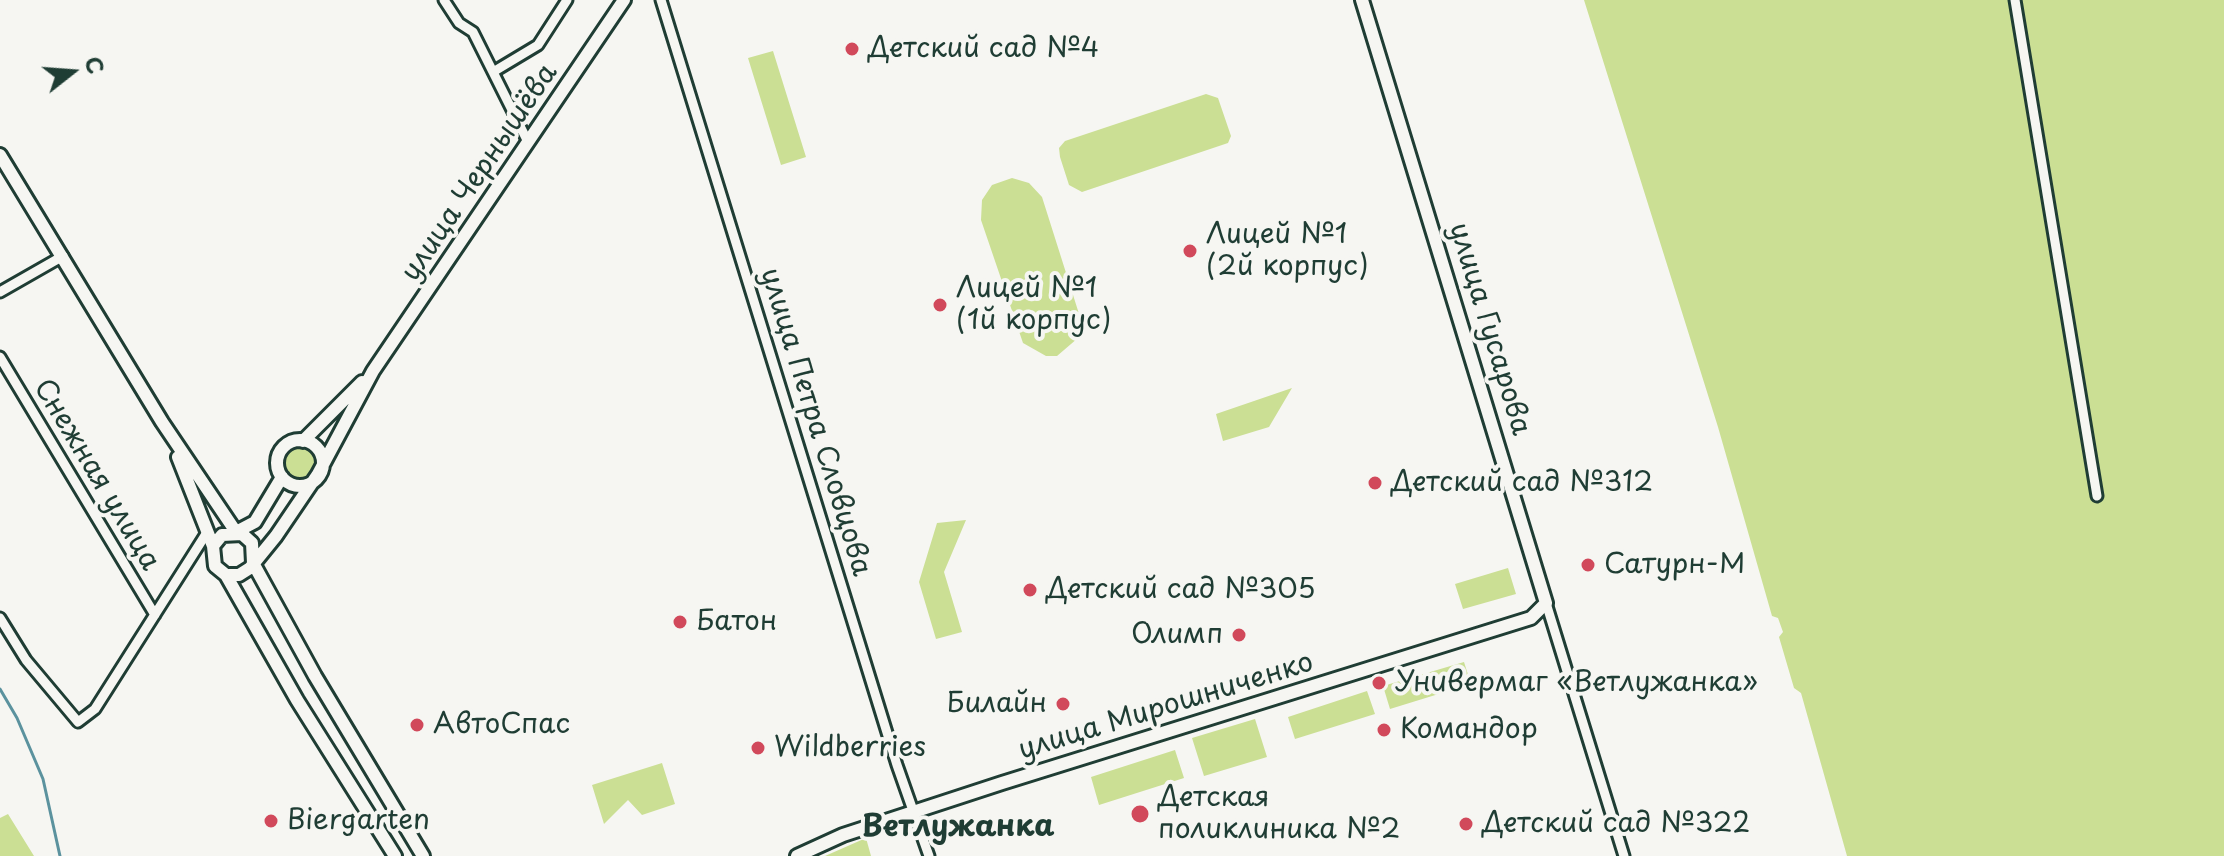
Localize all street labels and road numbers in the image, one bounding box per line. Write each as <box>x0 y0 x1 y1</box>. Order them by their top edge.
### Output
street label: улица Чернышёва <box>395 58 565 288</box>
street label: улица Гусарова <box>1441 219 1537 439</box>
street label: улица Петра Словцова <box>752 264 878 580</box>
street label: Снежная улица <box>26 373 166 577</box>
street label: улица Мирошниченко <box>1014 646 1318 768</box>

